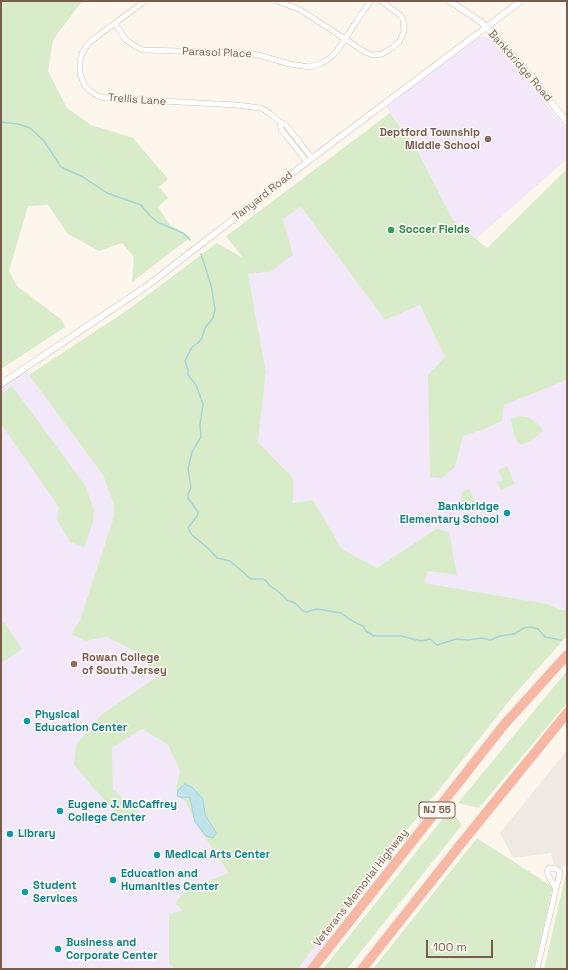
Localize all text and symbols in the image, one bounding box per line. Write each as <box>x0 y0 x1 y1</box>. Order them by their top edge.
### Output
street label: Bankbridge Road <box>485 27 555 105</box>
street label: Parasol Place <box>182 45 252 61</box>
street label: Trellis Lane <box>107 91 167 109</box>
place label: Deptford Township Middle School <box>379 126 480 152</box>
marker: Deptford Township Middle School <box>483 134 493 144</box>
street label: Tanyard Road <box>230 169 296 223</box>
place label: Soccer Fields <box>399 223 470 237</box>
marker: Soccer Fields <box>386 225 396 235</box>
place label: Bankbridge Elementary School <box>400 500 499 526</box>
marker: Bankbridge Elementary School <box>502 508 512 518</box>
place label: Rowan College of South Jersey <box>82 651 167 677</box>
marker: Rowan College of South Jersey <box>69 659 79 669</box>
place label: Physical Education Center <box>35 708 127 734</box>
marker: Physical Education Center <box>22 716 32 726</box>
place label: Eugene J. McCaffrey College Center <box>68 798 177 824</box>
road number: NJ 55 <box>419 802 455 818</box>
marker: Eugene J. McCaffrey College Center <box>55 806 65 816</box>
street label: Veterans Memorial Highway <box>311 826 411 950</box>
place label: Library <box>18 827 56 841</box>
marker: Library <box>5 829 15 839</box>
place label: Medical Arts Center <box>165 848 270 862</box>
marker: Medical Arts Center <box>152 850 162 860</box>
place label: Education and Humanities Center <box>121 867 219 893</box>
marker: Education and Humanities Center <box>108 875 118 885</box>
place label: Student Services <box>33 879 78 905</box>
marker: Student Services <box>20 887 30 897</box>
scale bar <box>428 932 495 958</box>
place label: Business and Corporate Center <box>66 936 158 962</box>
text: 100 m <box>433 939 467 955</box>
marker: Business and Corporate Center <box>53 944 63 954</box>

